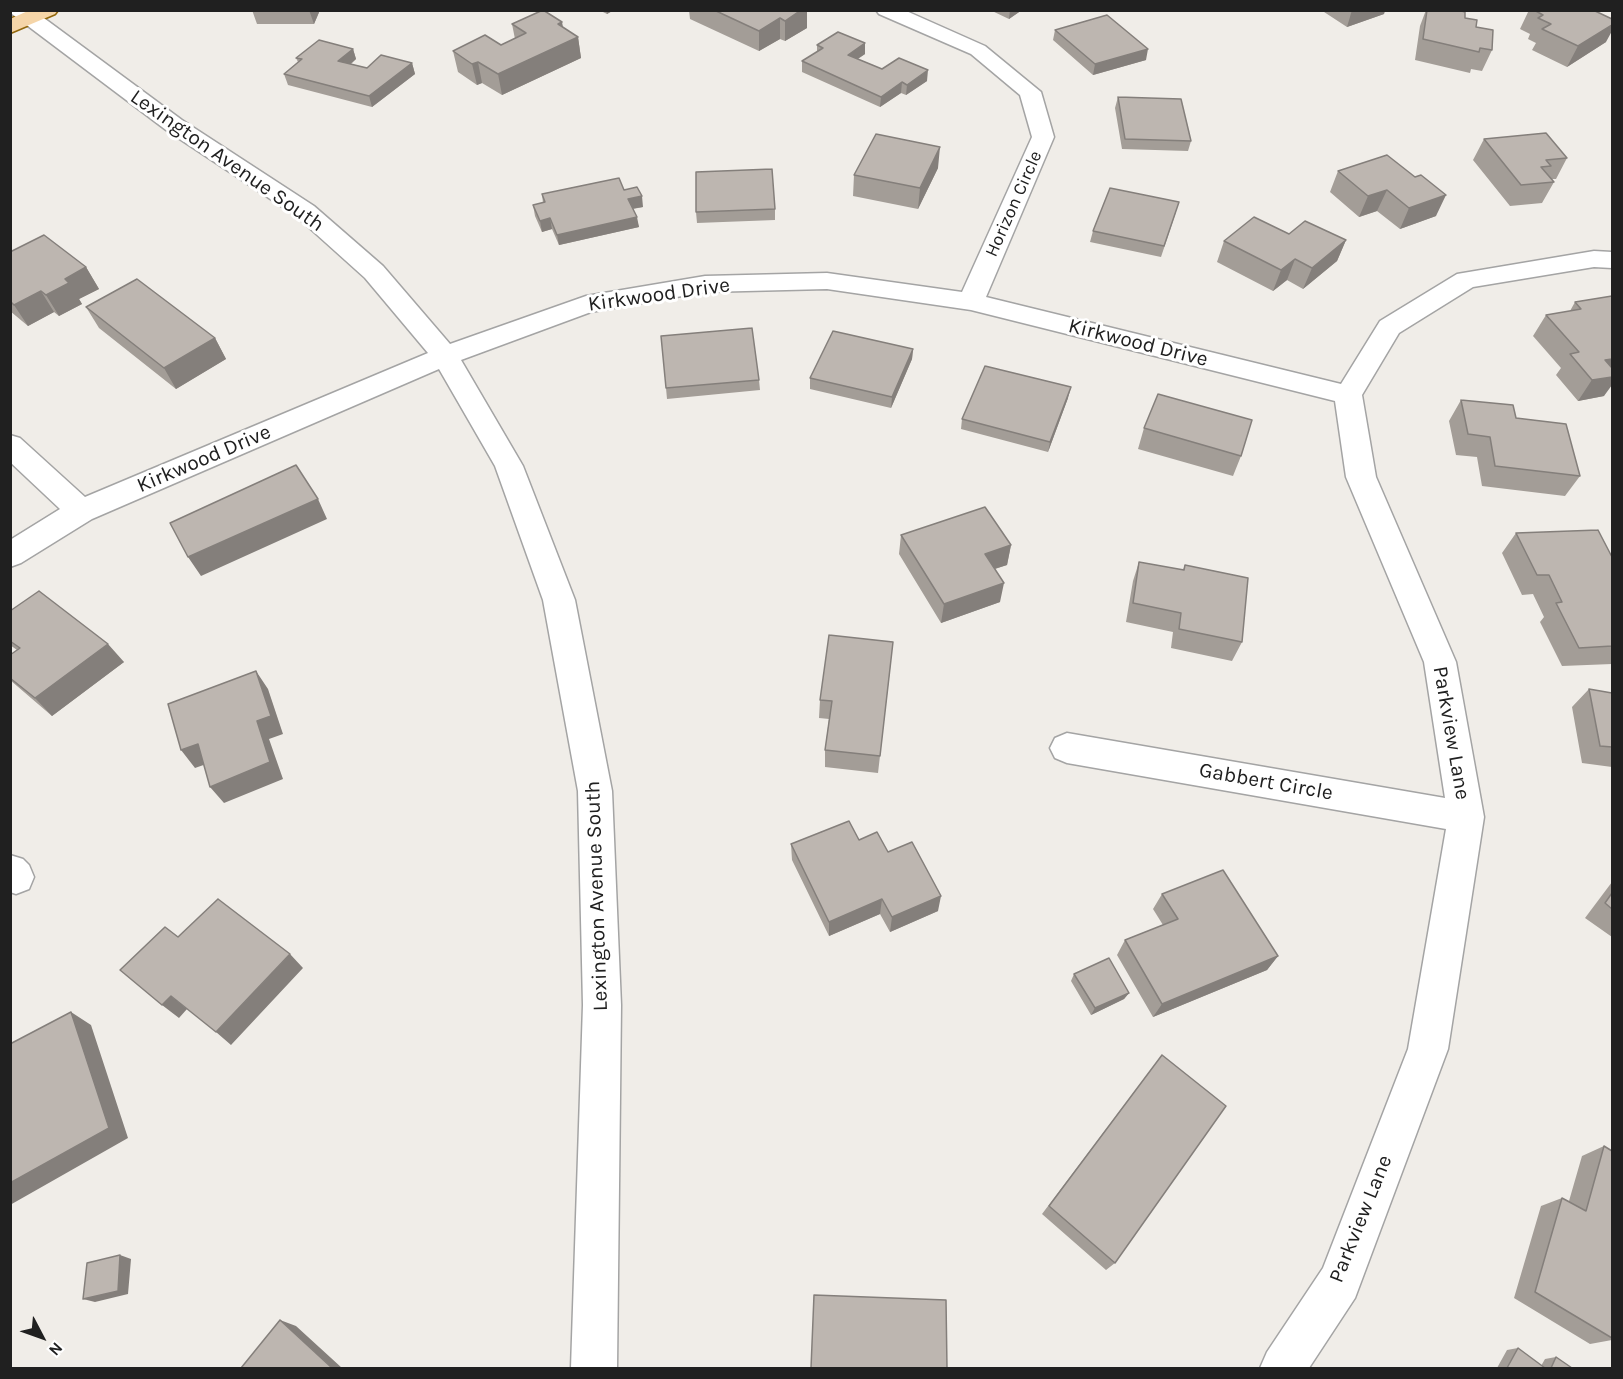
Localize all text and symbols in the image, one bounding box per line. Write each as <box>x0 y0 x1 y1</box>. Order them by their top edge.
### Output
street label: Lexington Avenue South <box>125 85 329 237</box>
street label: Horizon Circle <box>981 148 1047 260</box>
street label: Kirkwood Drive <box>586 273 732 317</box>
street label: Kirkwood Drive <box>1066 313 1210 373</box>
street label: Kirkwood Drive <box>133 419 275 499</box>
street label: Parkview Lane <box>1427 664 1475 802</box>
street label: Gabbert Circle <box>1197 758 1335 806</box>
street label: Lexington Avenue South <box>580 780 614 1012</box>
street label: Parkview Lane <box>1324 1152 1398 1286</box>
north arrow <box>12 1307 72 1367</box>
text: N <box>45 1339 67 1360</box>

